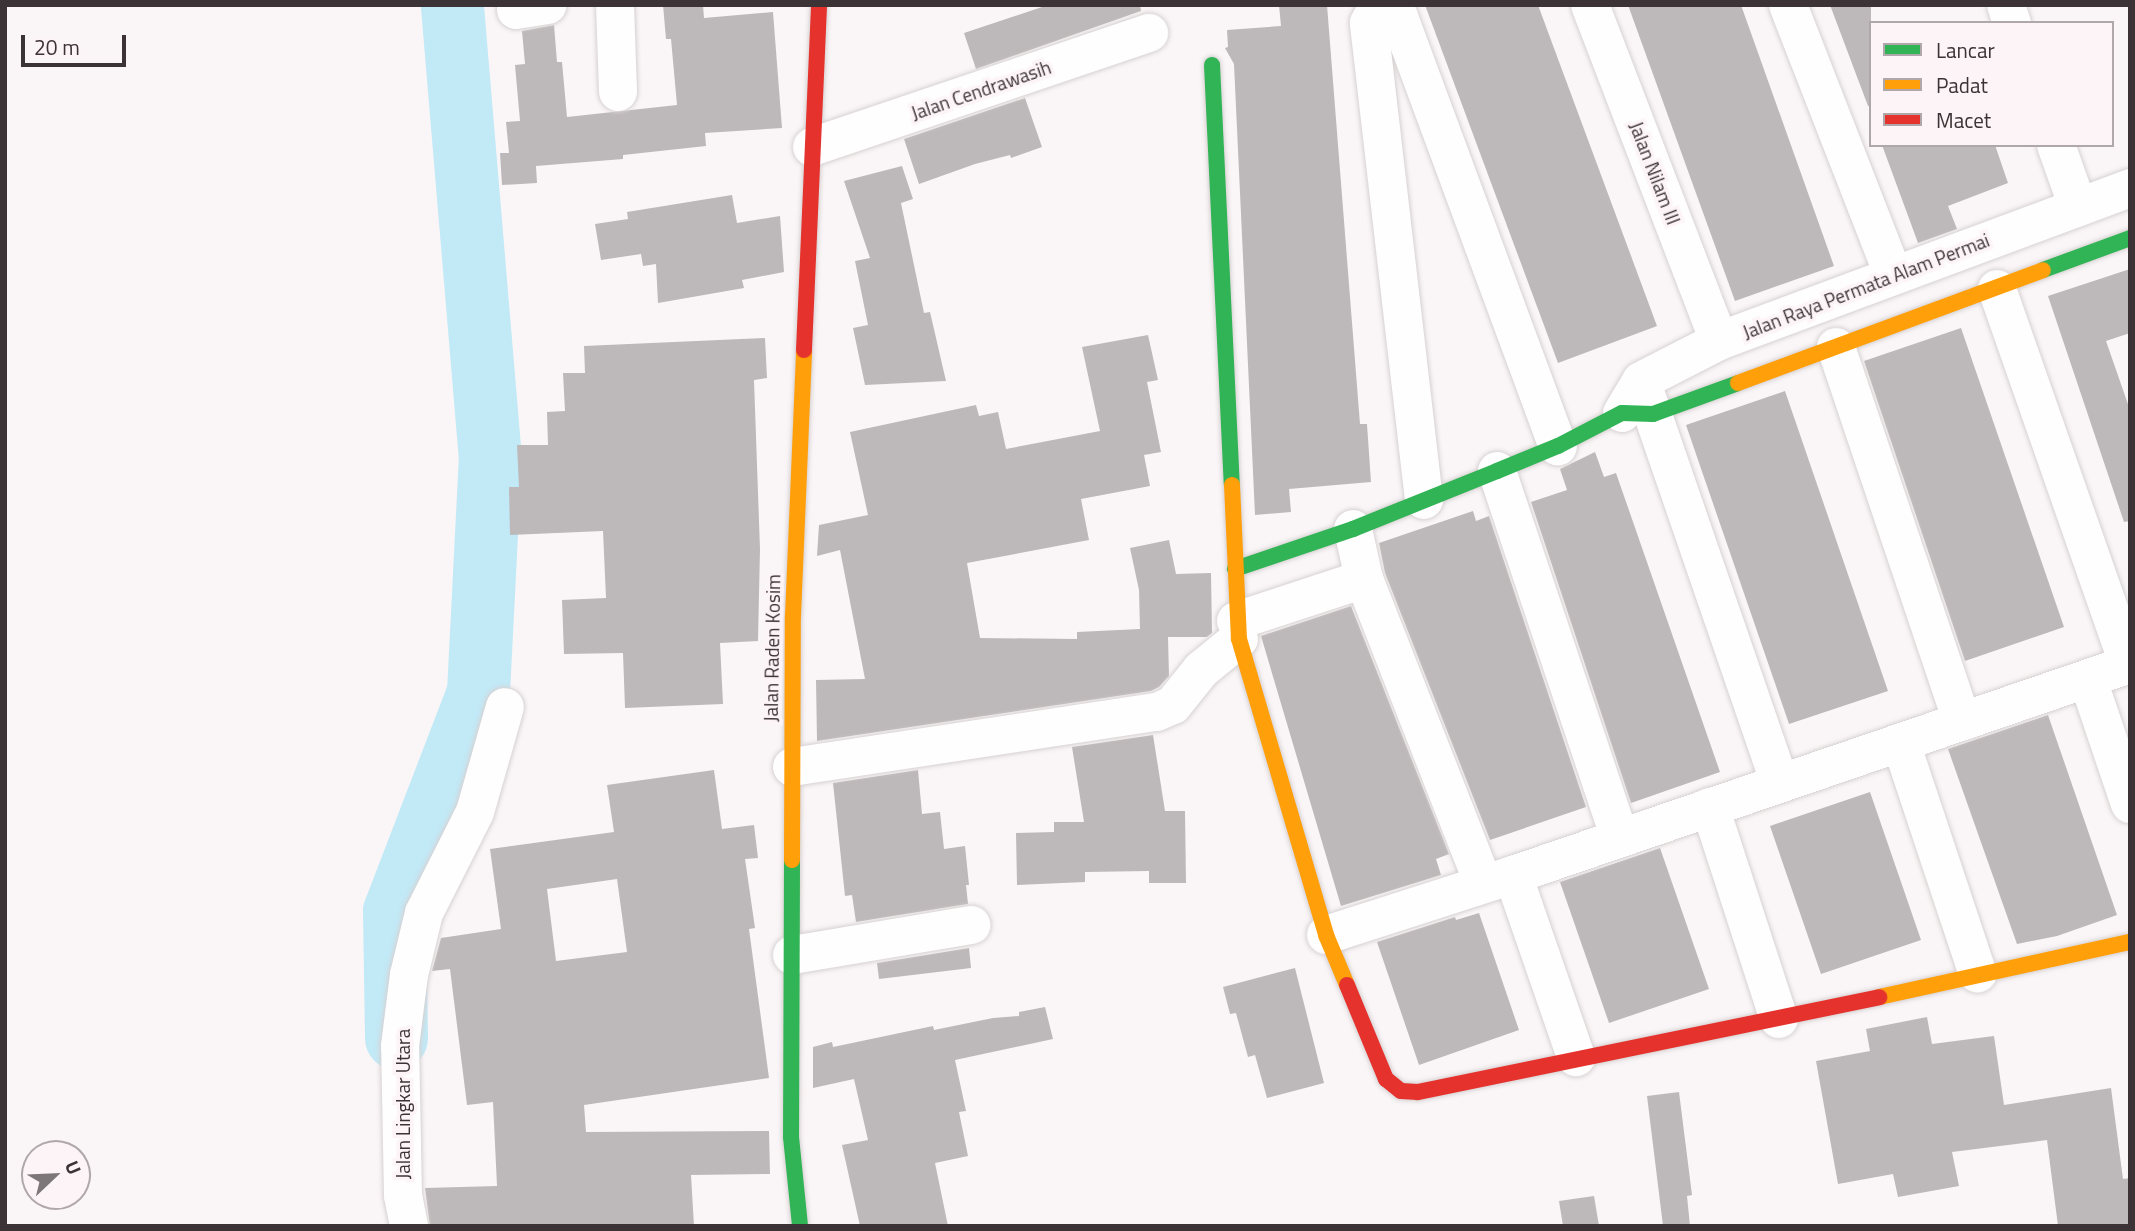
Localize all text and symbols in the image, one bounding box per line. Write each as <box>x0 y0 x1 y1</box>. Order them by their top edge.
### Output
scale bar <box>24 21 130 65</box>
legend <box>1869 21 2114 147</box>
text: 20 m <box>34 31 80 63</box>
text: Lancar <box>1936 34 1995 66</box>
street label: Jalan Cendrawasih <box>908 55 1054 125</box>
text: Padat <box>1936 69 1988 101</box>
text: Macet <box>1936 104 1991 136</box>
street label: Jalan Nilam III <box>1625 118 1685 228</box>
street label: Jalan Raya Permata Alam Permai <box>1739 228 1993 344</box>
street label: Jalan Raden Kosim <box>759 574 785 722</box>
street label: Jalan Lingkar Utara <box>392 1029 414 1179</box>
north arrow <box>21 1140 91 1210</box>
text: U <box>58 1156 90 1179</box>

